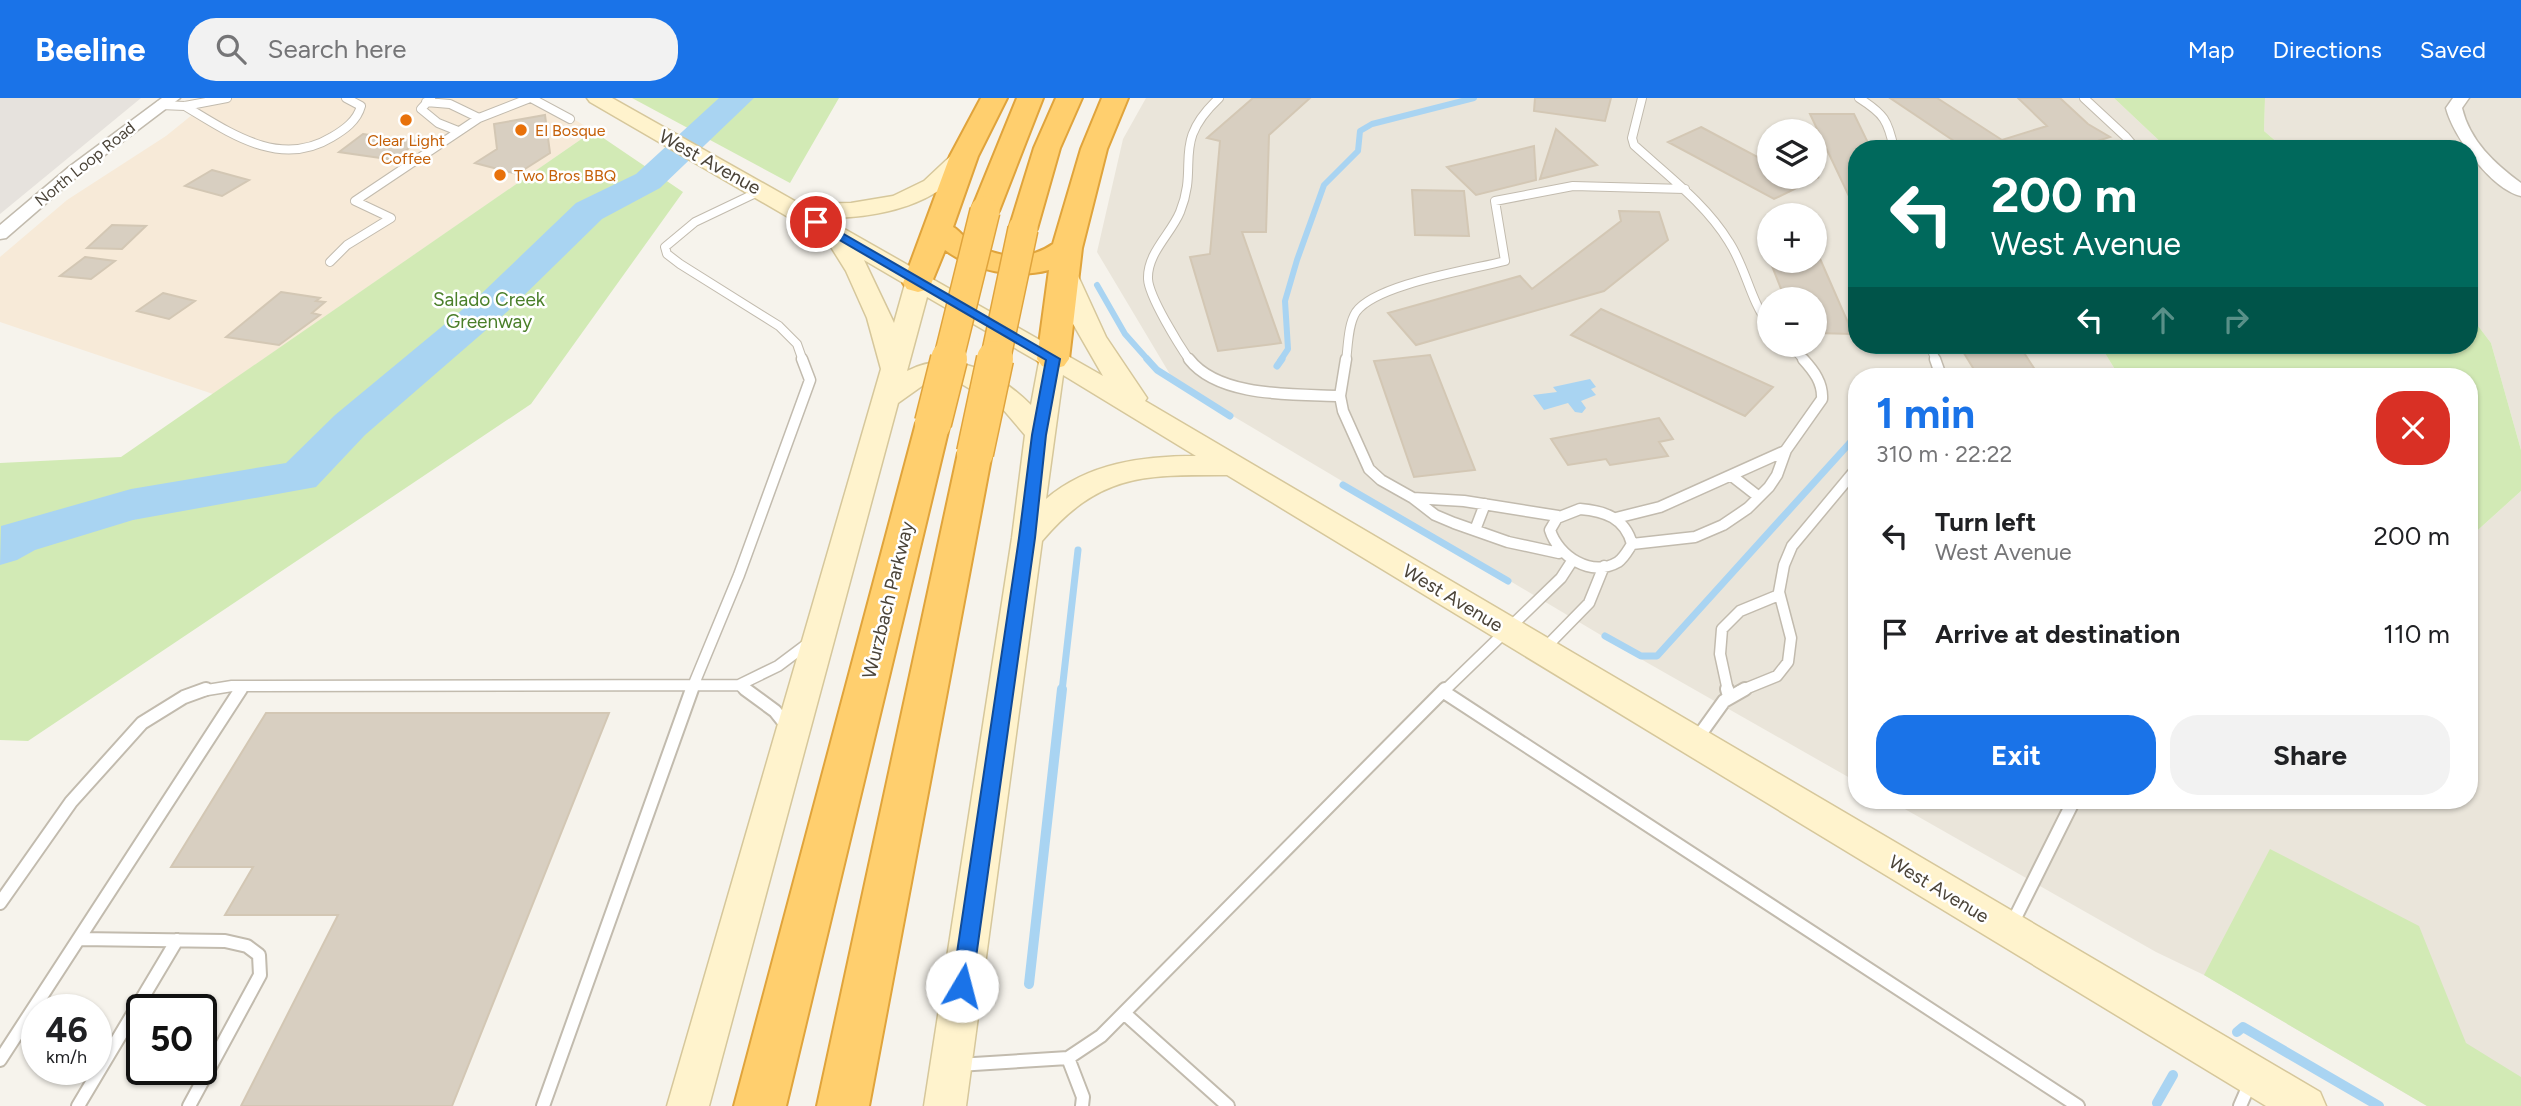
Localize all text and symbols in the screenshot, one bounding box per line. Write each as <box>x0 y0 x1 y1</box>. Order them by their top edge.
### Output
search box <box>188 18 678 81</box>
text: Beeline <box>35 30 146 69</box>
icon: search <box>212 30 250 68</box>
text: Search here <box>268 33 406 65</box>
text: Map <box>2188 35 2234 64</box>
text: Directions <box>2272 35 2382 64</box>
text: Saved <box>2420 35 2486 64</box>
marker: Clear Light Coffee <box>398 112 414 128</box>
street label: North Loop Road <box>31 118 139 210</box>
map controls <box>1757 119 1827 357</box>
button: layers <box>1757 119 1827 189</box>
place label: El Bosque <box>535 121 606 140</box>
marker: El Bosque <box>513 122 529 138</box>
street label: West Avenue <box>655 125 765 199</box>
place label: Clear Light Coffee <box>367 131 445 168</box>
text: 200 m <box>1991 165 2137 224</box>
place label: Two Bros BBQ <box>514 166 616 185</box>
marker: Two Bros BBQ <box>492 167 508 183</box>
icon: left <box>1876 168 1967 259</box>
pin <box>786 192 846 252</box>
icon: arrive <box>797 203 835 241</box>
button: + <box>1757 203 1827 273</box>
text: West Avenue <box>1991 225 2181 263</box>
button: − <box>1757 287 1827 357</box>
park label: Salado Creek Greenway <box>433 288 546 333</box>
icon: left <box>2071 301 2109 339</box>
icon: ahead <box>2144 301 2182 339</box>
icon: right <box>2217 301 2255 339</box>
text: 1 min <box>1876 388 1975 439</box>
button: close <box>2376 391 2450 465</box>
text: 310 m · 22:22 <box>1876 440 2012 468</box>
text: Turn left <box>1935 506 2036 538</box>
icon: left <box>1876 517 1914 555</box>
street label: Wurzbach Parkway <box>857 519 919 681</box>
text: 200 m <box>2374 520 2450 552</box>
text: West Avenue <box>1935 538 2072 566</box>
street label: West Avenue <box>1399 559 1507 637</box>
icon: arrive <box>1876 615 1914 653</box>
text: Arrive at destination <box>1935 618 2180 650</box>
text: 110 m <box>2383 618 2450 650</box>
button: Exit <box>1876 715 2156 795</box>
button: Share <box>2170 715 2450 795</box>
street label: West Avenue <box>1885 850 1993 928</box>
position arrow <box>925 949 999 1023</box>
speed limit sign: 50 <box>126 994 217 1085</box>
text: 46 <box>45 1009 88 1051</box>
text: km/h <box>46 1046 87 1068</box>

